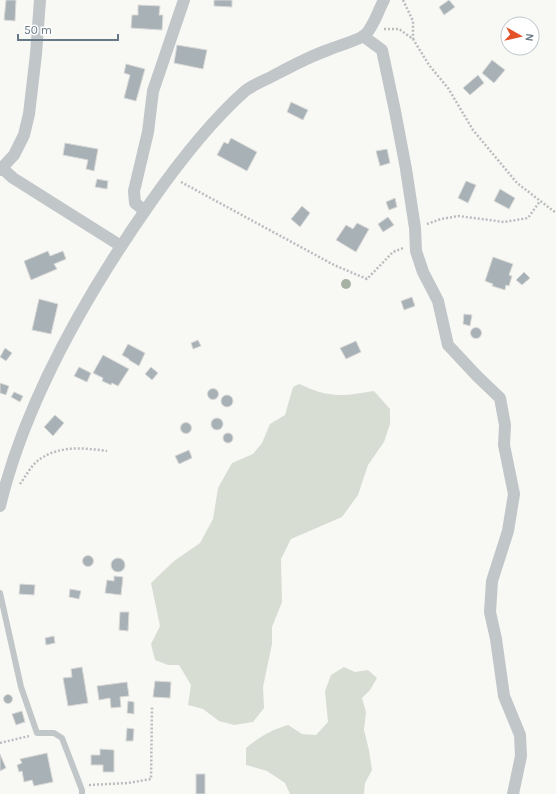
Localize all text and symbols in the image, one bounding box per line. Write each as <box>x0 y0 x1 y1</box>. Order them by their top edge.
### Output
scale bar <box>18 16 118 42</box>
north arrow <box>500 16 540 56</box>
text: 50 m <box>24 23 52 37</box>
text: N <box>522 33 536 42</box>

